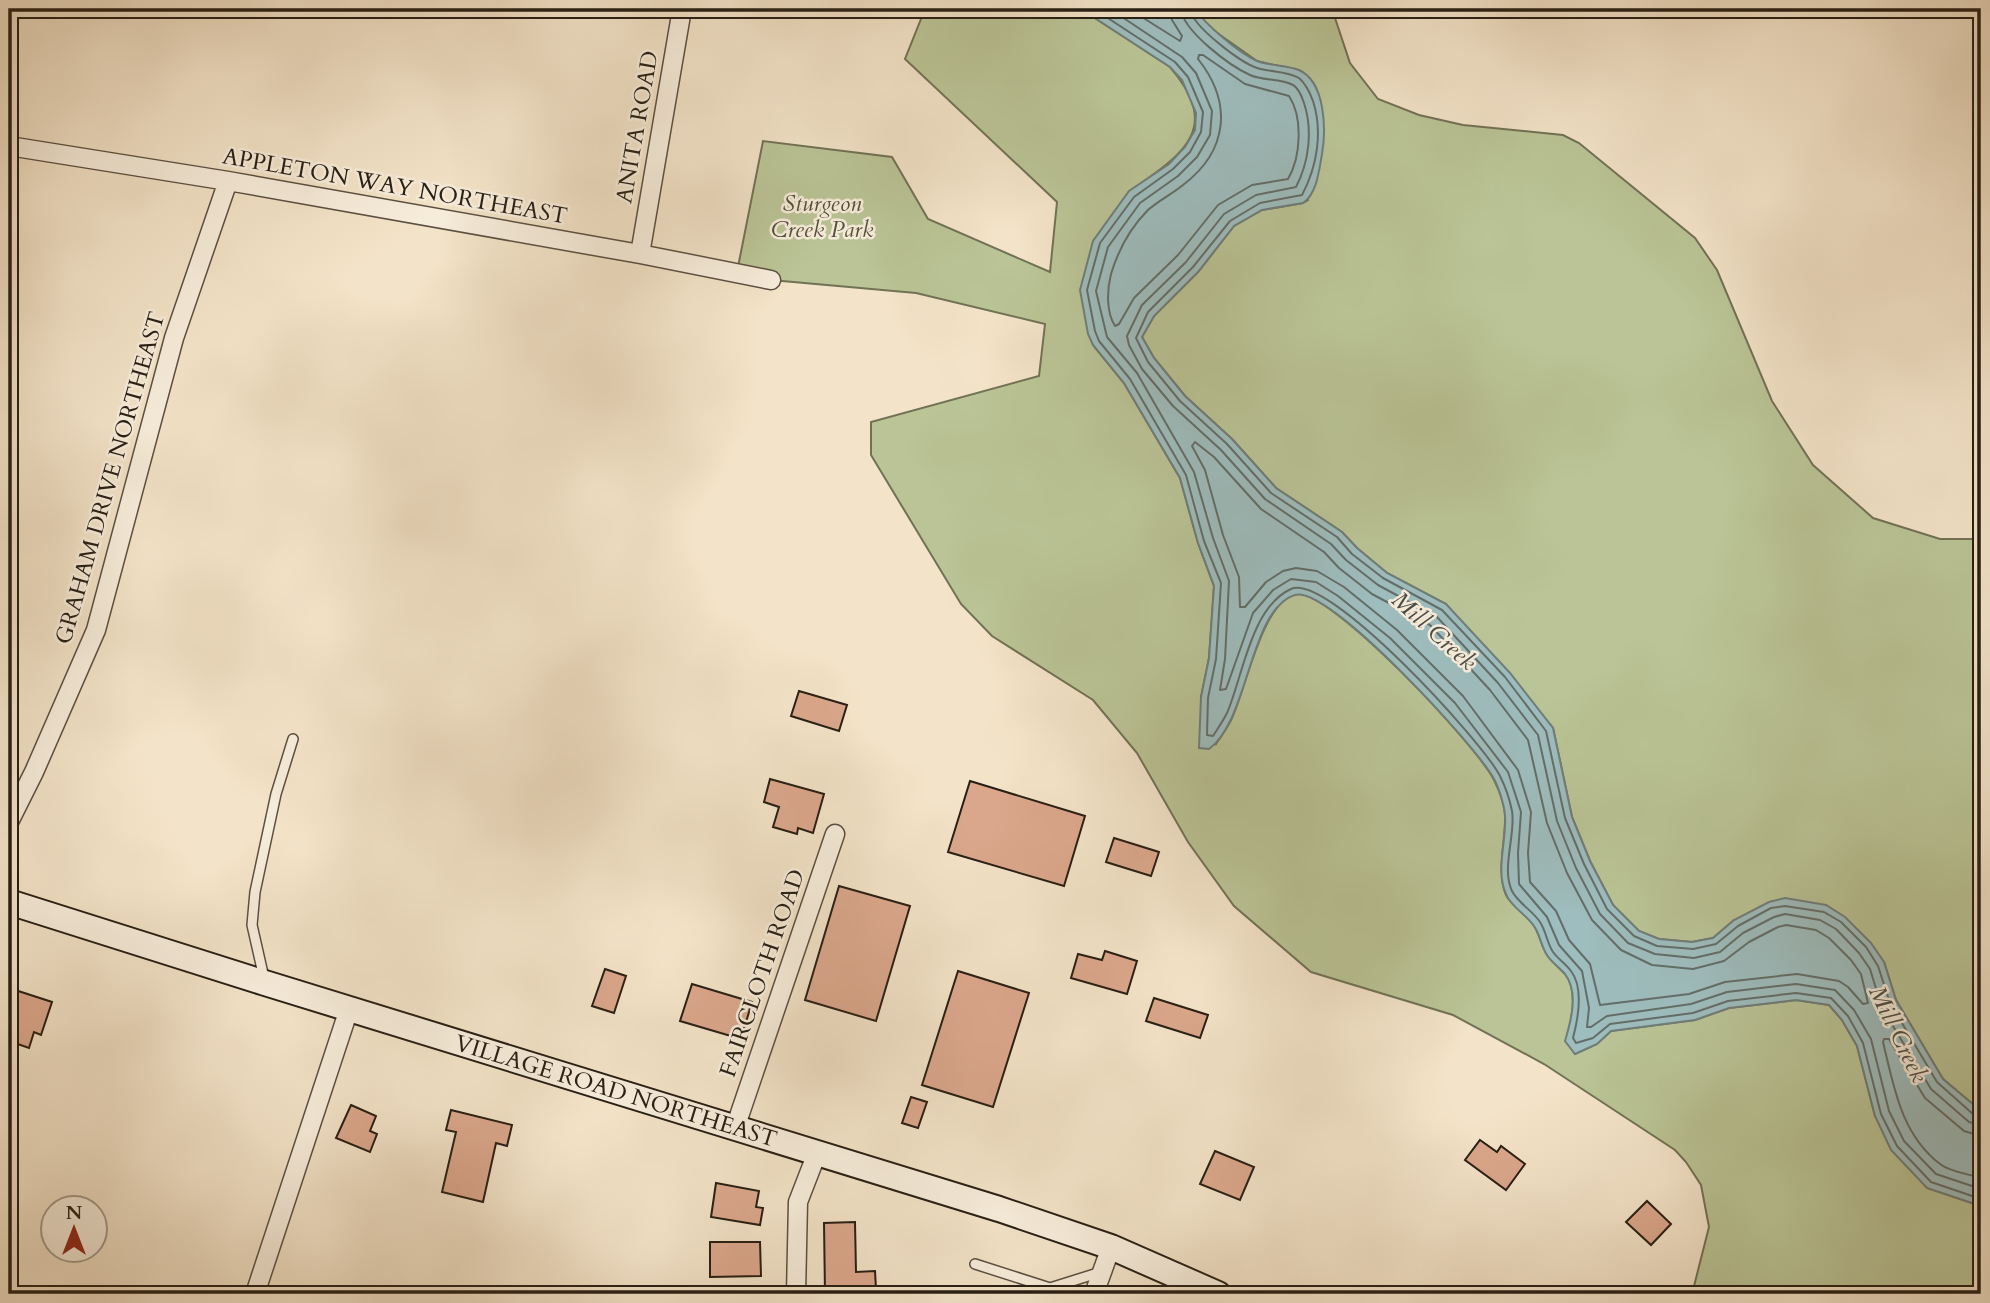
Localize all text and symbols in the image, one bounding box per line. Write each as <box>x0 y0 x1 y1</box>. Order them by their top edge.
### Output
street label: ANITA ROAD <box>608 48 666 206</box>
street label: APPLETON WAY NORTHEAST <box>220 140 570 232</box>
park label: Sturgeon Creek Park <box>771 188 874 245</box>
street label: GRAHAM DRIVE NORTHEAST <box>48 308 172 648</box>
water label: Mill Creek <box>1384 584 1484 678</box>
street label: FAIRCLOTH ROAD <box>712 865 812 1081</box>
water label: Mill Creek <box>1860 980 1936 1088</box>
street label: VILLAGE ROAD NORTHEAST <box>451 1027 781 1155</box>
north arrow <box>38 1194 108 1264</box>
text: N <box>66 1200 83 1226</box>

